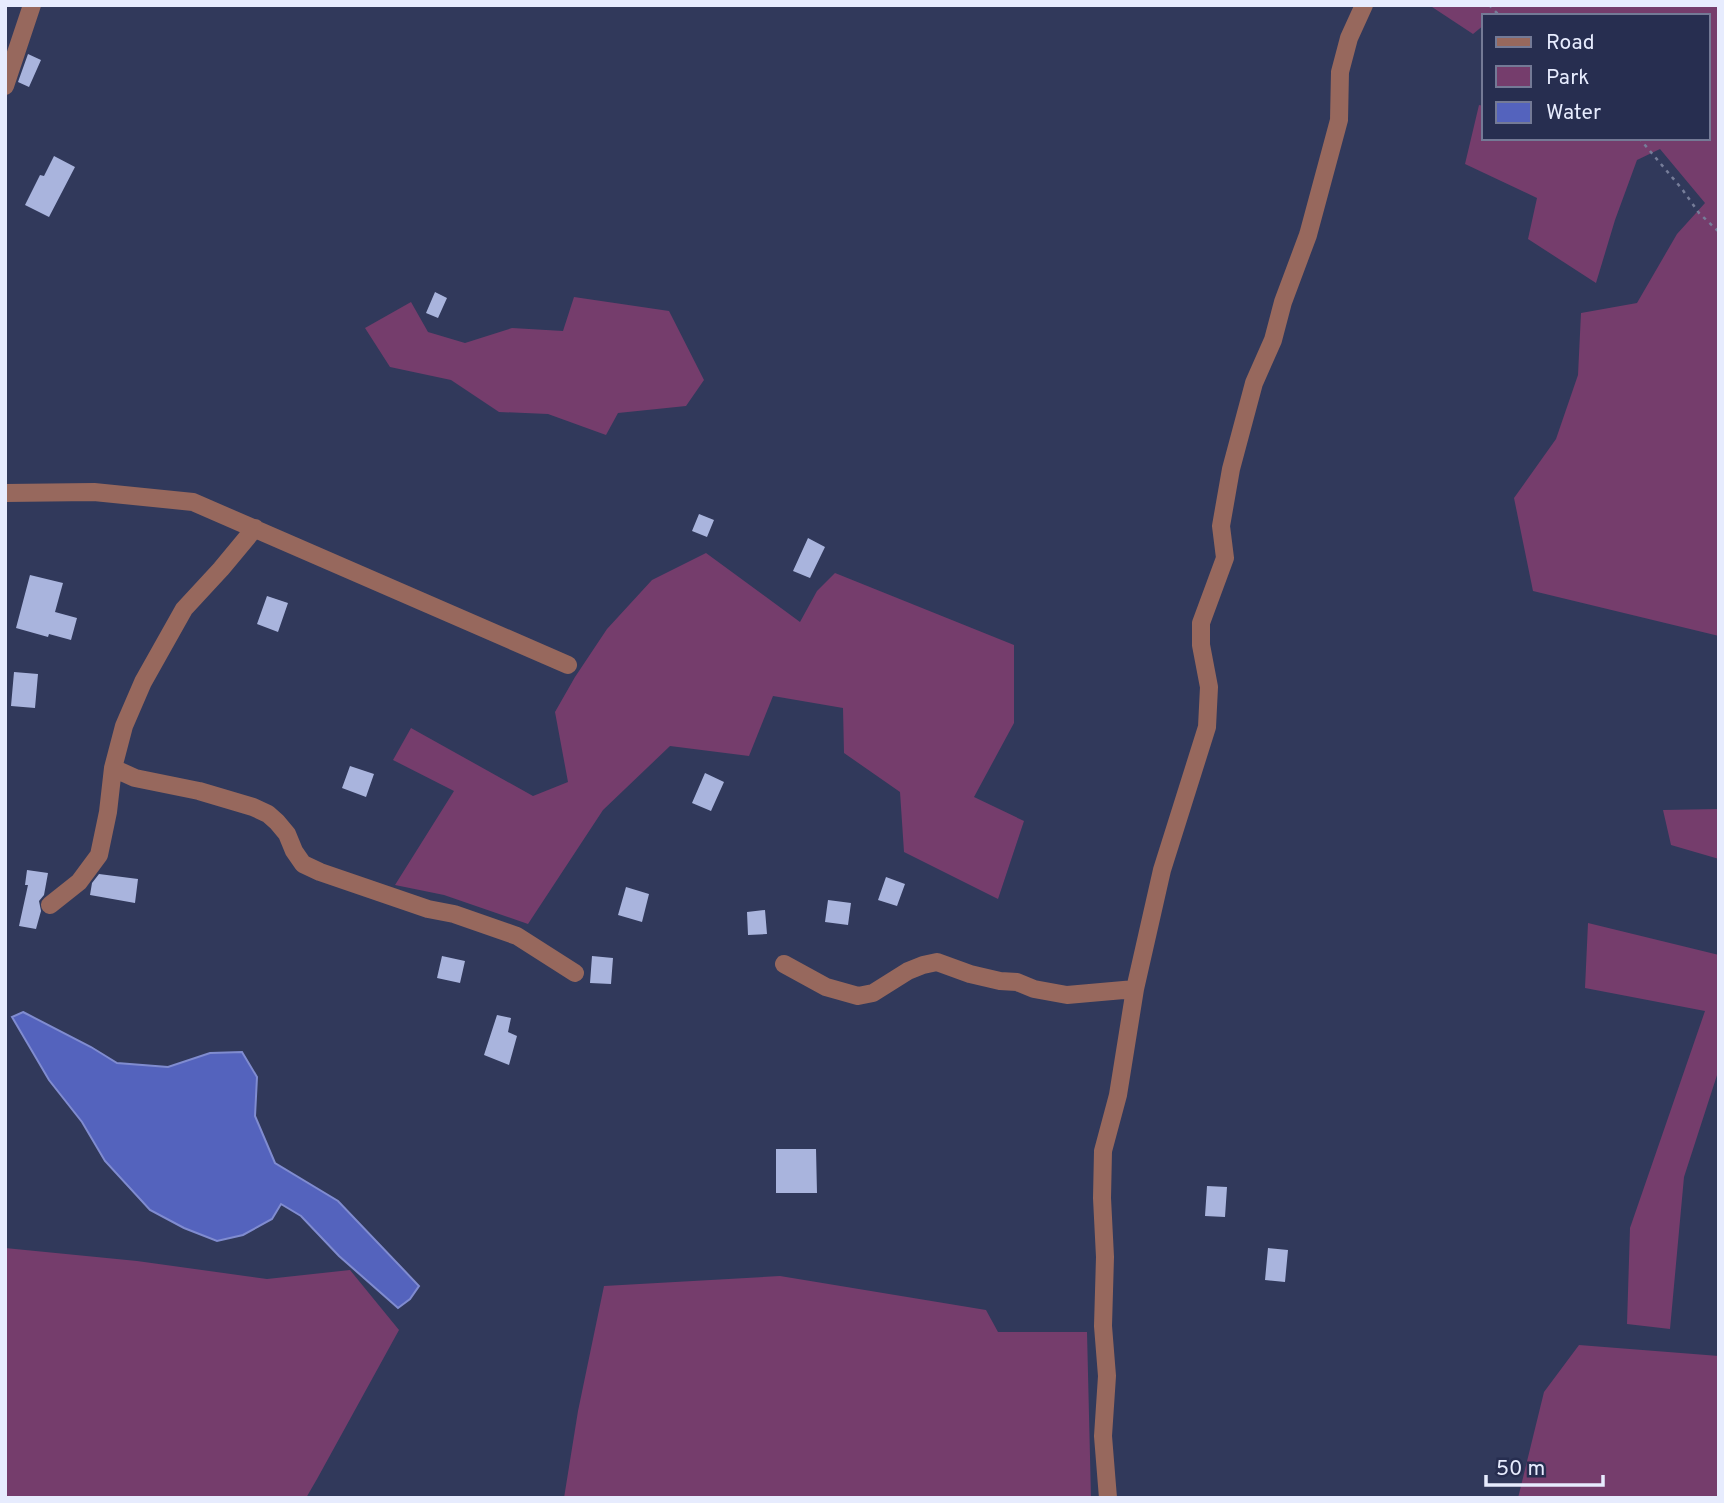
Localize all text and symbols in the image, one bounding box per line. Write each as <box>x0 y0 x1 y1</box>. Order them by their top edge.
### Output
legend <box>1482 14 1710 140</box>
text: Road <box>1546 30 1595 57</box>
text: Park <box>1546 65 1589 92</box>
text: Water <box>1546 100 1601 127</box>
scale bar <box>1486 1444 1603 1488</box>
text: 50 m <box>1496 1456 1545 1483</box>

